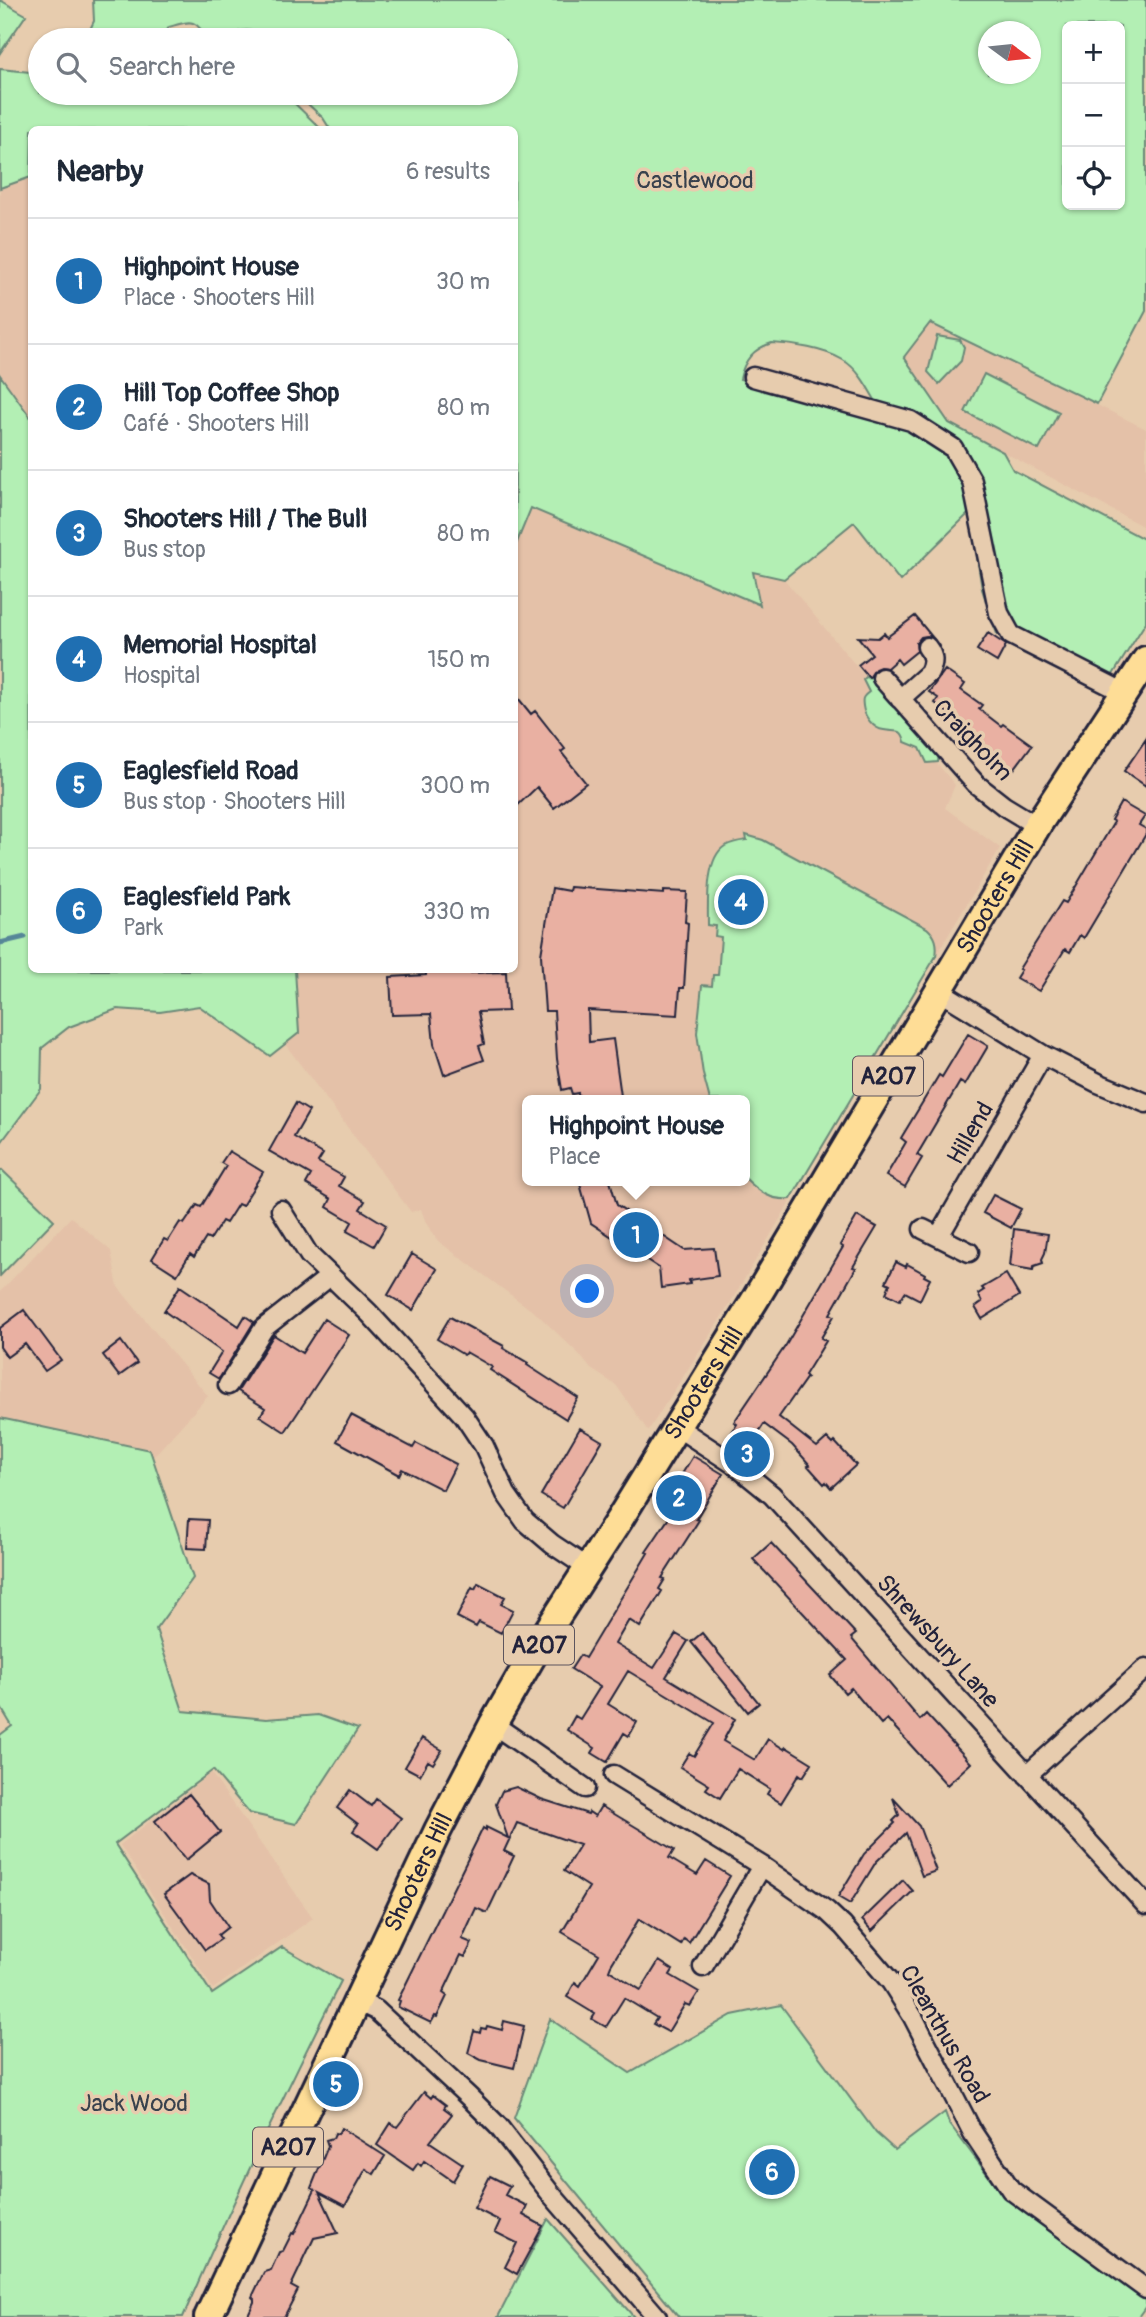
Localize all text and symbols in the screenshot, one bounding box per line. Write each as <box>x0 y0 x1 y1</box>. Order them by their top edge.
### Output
north arrow <box>978 21 1041 84</box>
map controls <box>1062 21 1125 210</box>
button: + <box>1062 21 1125 84</box>
search box <box>28 28 518 105</box>
icon: search <box>52 48 90 86</box>
text: Search here <box>108 51 235 83</box>
button: − <box>1062 84 1125 147</box>
button: locate <box>1062 147 1125 210</box>
text: Nearby <box>56 153 143 190</box>
text: 6 results <box>406 157 490 186</box>
park label: Castlewood <box>636 166 754 195</box>
text: Highpoint House <box>123 251 299 283</box>
text: 1 <box>75 267 84 296</box>
text: 30 m <box>436 267 490 296</box>
text: Place · Shooters Hill <box>123 283 315 312</box>
text: Hill Top Coffee Shop <box>123 377 340 409</box>
text: 2 <box>73 393 85 422</box>
text: 80 m <box>437 393 490 422</box>
text: Café · Shooters Hill <box>123 409 309 438</box>
text: Shooters Hill / The Bull <box>123 503 367 535</box>
text: 3 <box>73 519 85 548</box>
text: 80 m <box>437 519 490 548</box>
text: Bus stop <box>123 535 206 564</box>
text: Memorial Hospital <box>123 629 317 661</box>
text: 4 <box>72 645 86 674</box>
text: 150 m <box>427 645 490 674</box>
text: Hospital <box>123 661 201 690</box>
street label: Craigholm <box>927 693 1019 787</box>
text: Eaglesfield Road <box>123 755 299 787</box>
text: 5 <box>73 771 85 800</box>
text: 300 m <box>420 771 490 800</box>
text: Bus stop · Shooters Hill <box>123 787 346 816</box>
street label: Shooters Hill <box>950 834 1041 959</box>
pin: 4 <box>718 876 764 928</box>
text: Eaglesfield Park <box>123 881 290 913</box>
text: 6 <box>72 897 86 926</box>
text: 330 m <box>423 897 490 926</box>
text: Park <box>123 913 163 942</box>
road number: A207 <box>853 1056 923 1096</box>
popup <box>522 1095 750 1186</box>
street label: Hillend <box>941 1097 1000 1170</box>
text: Highpoint House <box>548 1110 724 1142</box>
text: Place <box>548 1142 600 1171</box>
pin: 1 <box>613 1209 659 1261</box>
your location <box>570 1274 604 1308</box>
street label: Shooters Hill <box>658 1321 750 1445</box>
pin: 3 <box>724 1428 770 1480</box>
pin: 2 <box>656 1472 702 1524</box>
street label: Shrewsbury Lane <box>870 1569 1005 1714</box>
road number: A207 <box>504 1626 574 1664</box>
street label: Shooters Hill <box>378 1808 459 1936</box>
street label: Cleanthus Road <box>893 1960 996 2109</box>
pin: 5 <box>313 2058 359 2110</box>
park label: Jack Wood <box>80 2089 188 2118</box>
road number: A207 <box>253 2128 323 2166</box>
pin: 6 <box>749 2146 795 2198</box>

